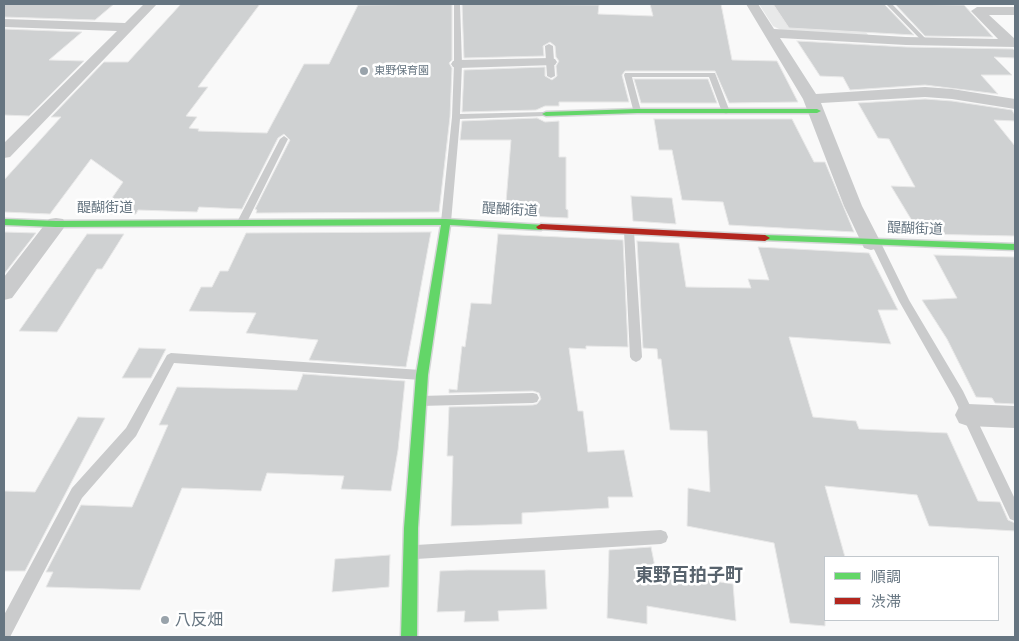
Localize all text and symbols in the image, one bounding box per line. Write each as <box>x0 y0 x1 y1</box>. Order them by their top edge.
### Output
place label: 東野保育園 <box>374 64 429 78</box>
marker: 東野保育園 <box>358 65 370 77</box>
street label: 醍醐街道 <box>77 200 133 216</box>
street label: 醍醐街道 <box>482 200 538 220</box>
street label: 醍醐街道 <box>887 220 943 238</box>
legend <box>824 556 999 621</box>
district label: 東野百拍子町 <box>635 565 743 587</box>
text: 順調 <box>871 567 901 586</box>
text: 渋滞 <box>871 592 901 611</box>
place label: 八反畑 <box>175 610 223 630</box>
marker: 八反畑 <box>159 614 171 626</box>

